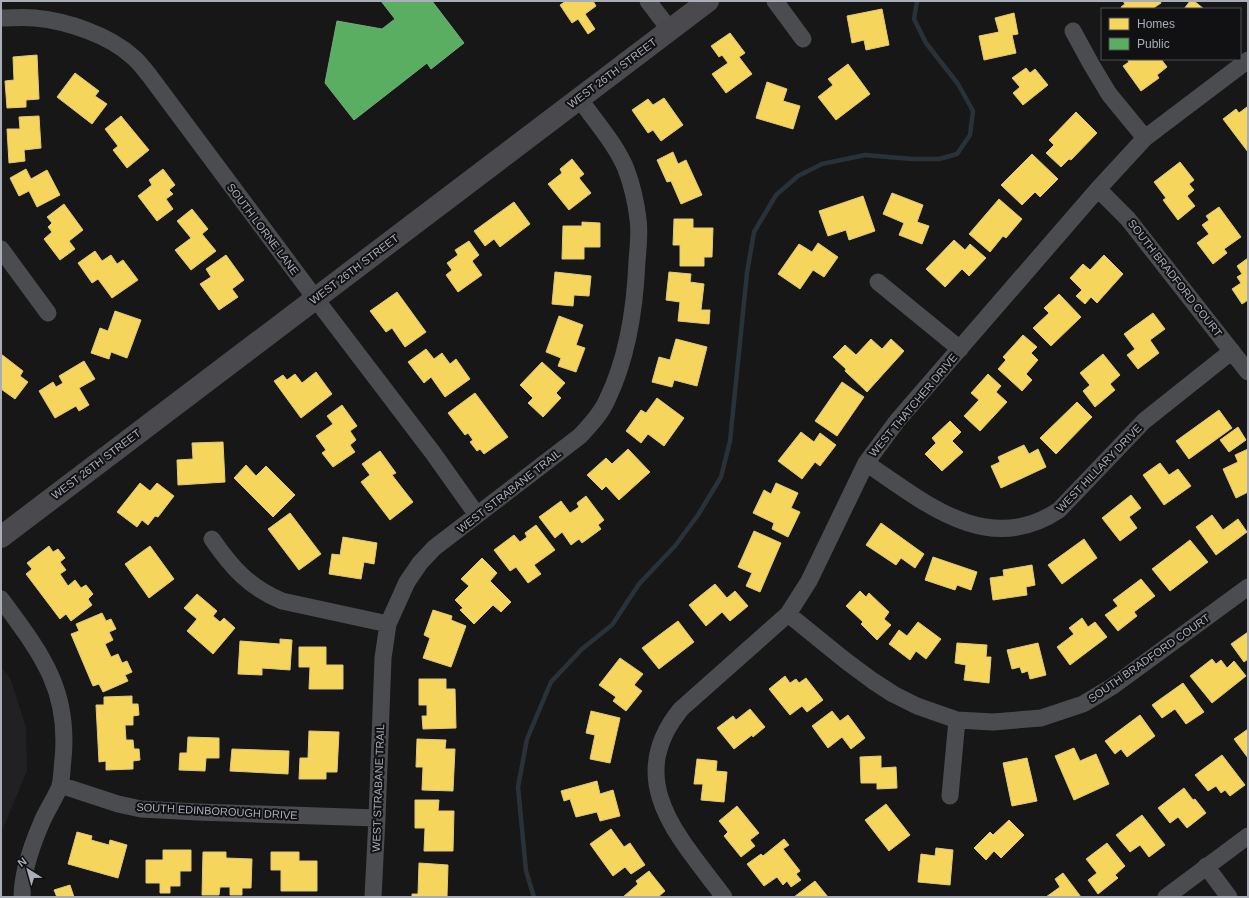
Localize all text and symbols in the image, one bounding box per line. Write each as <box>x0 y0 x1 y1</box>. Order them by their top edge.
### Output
legend <box>1101 8 1241 60</box>
text: Homes <box>1137 17 1175 31</box>
street label: WEST 26TH STREET <box>565 36 659 110</box>
text: Public <box>1137 37 1170 51</box>
street label: SOUTH LORNE LANE <box>225 181 301 277</box>
street label: SOUTH BRADFORD COURT <box>1126 217 1225 339</box>
street label: WEST 26TH STREET <box>307 232 401 306</box>
street label: WEST THATCHER DRIVE <box>867 351 959 459</box>
street label: WEST HILLARY DRIVE <box>1054 422 1144 514</box>
street label: WEST 26TH STREET <box>49 427 143 501</box>
street label: WEST STRABANE TRAIL <box>455 447 563 535</box>
street label: SOUTH BRADFORD COURT <box>1086 611 1212 705</box>
street label: WEST STRABANE TRAIL <box>370 724 386 852</box>
street label: SOUTH EDINBOROUGH DRIVE <box>136 801 298 821</box>
north arrow <box>8 850 48 890</box>
text: N <box>15 855 29 869</box>

